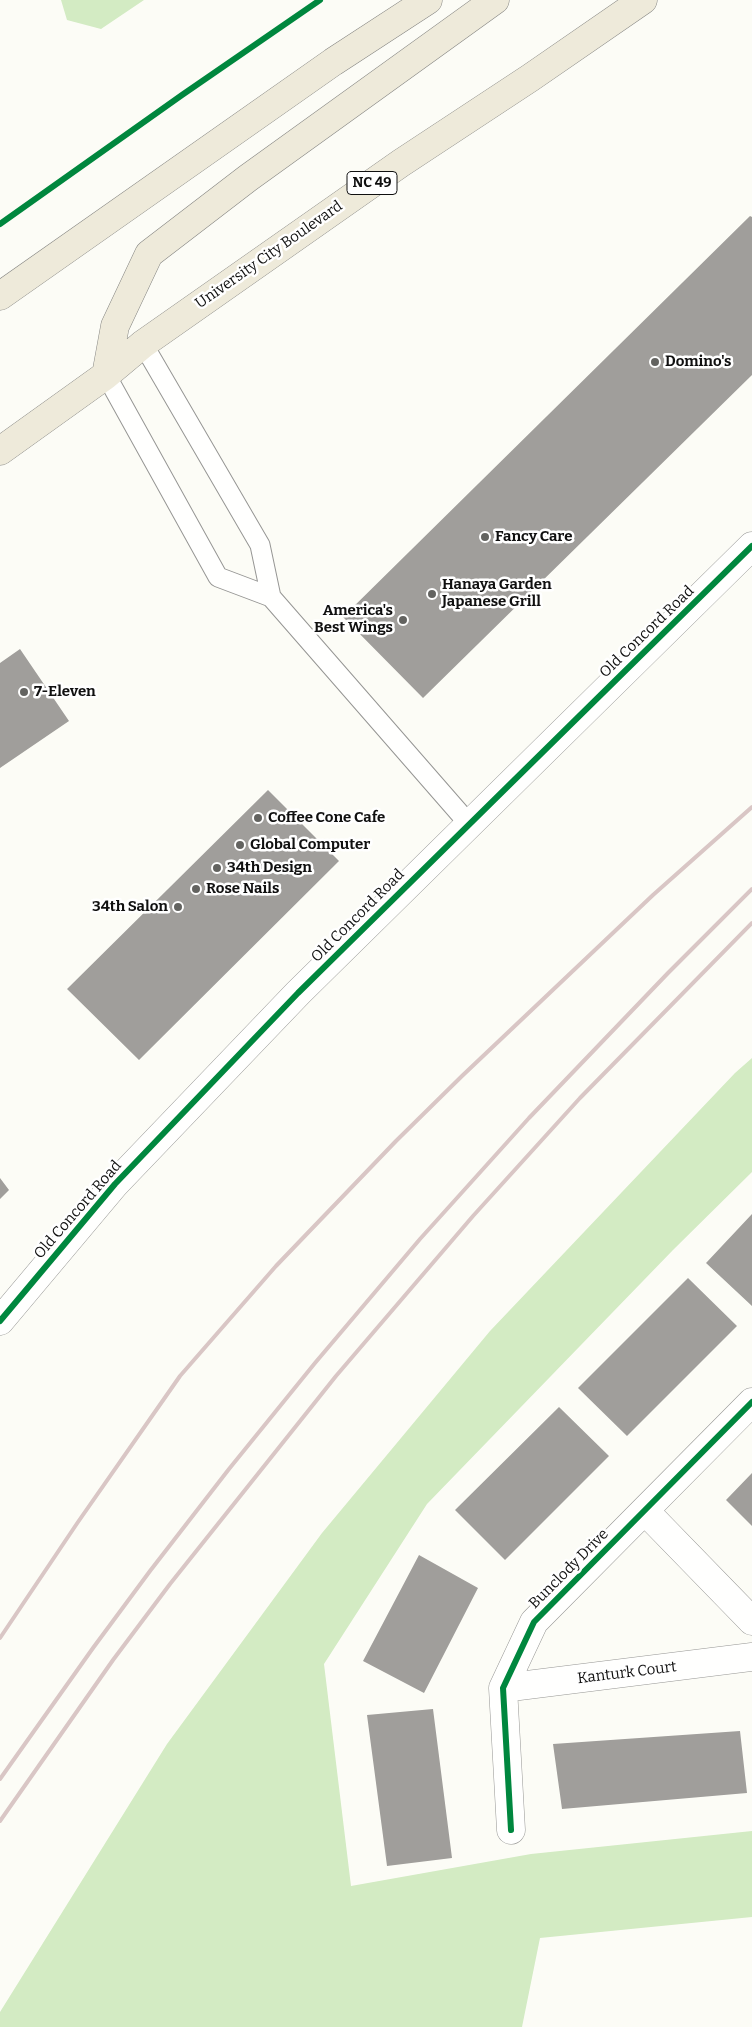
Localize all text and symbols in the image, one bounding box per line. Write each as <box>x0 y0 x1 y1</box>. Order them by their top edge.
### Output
road number: NC 49 <box>347 172 397 194</box>
street label: University City Boulevard <box>192 197 346 313</box>
place label: Domino's <box>665 353 731 371</box>
marker: Domino's <box>649 356 661 368</box>
place label: Fancy Care <box>495 528 572 546</box>
marker: Fancy Care <box>479 531 491 543</box>
place label: Hanaya Garden Japanese Grill <box>442 576 552 611</box>
street label: Old Concord Road <box>596 582 698 682</box>
marker: Hanaya Garden Japanese Grill <box>426 588 438 600</box>
place label: America's Best Wings <box>314 602 393 637</box>
marker: America's Best Wings <box>397 614 409 626</box>
place label: 7-Eleven <box>34 683 96 701</box>
marker: 7-Eleven <box>18 686 30 698</box>
place label: Coffee Cone Cafe <box>268 809 385 827</box>
marker: Coffee Cone Cafe <box>252 812 264 824</box>
place label: Global Computer <box>250 836 370 854</box>
marker: Global Computer <box>234 839 246 851</box>
place label: 34th Design <box>227 859 312 877</box>
marker: 34th Design <box>211 862 223 874</box>
street label: Old Concord Road <box>308 866 408 966</box>
place label: Rose Nails <box>206 880 279 898</box>
marker: Rose Nails <box>190 883 202 895</box>
place label: 34th Salon <box>92 898 168 916</box>
marker: 34th Salon <box>172 901 184 913</box>
street label: Old Concord Road <box>30 1157 126 1263</box>
street label: Bunclody Drive <box>525 1525 613 1613</box>
street label: Kanturk Court <box>577 1658 677 1688</box>

